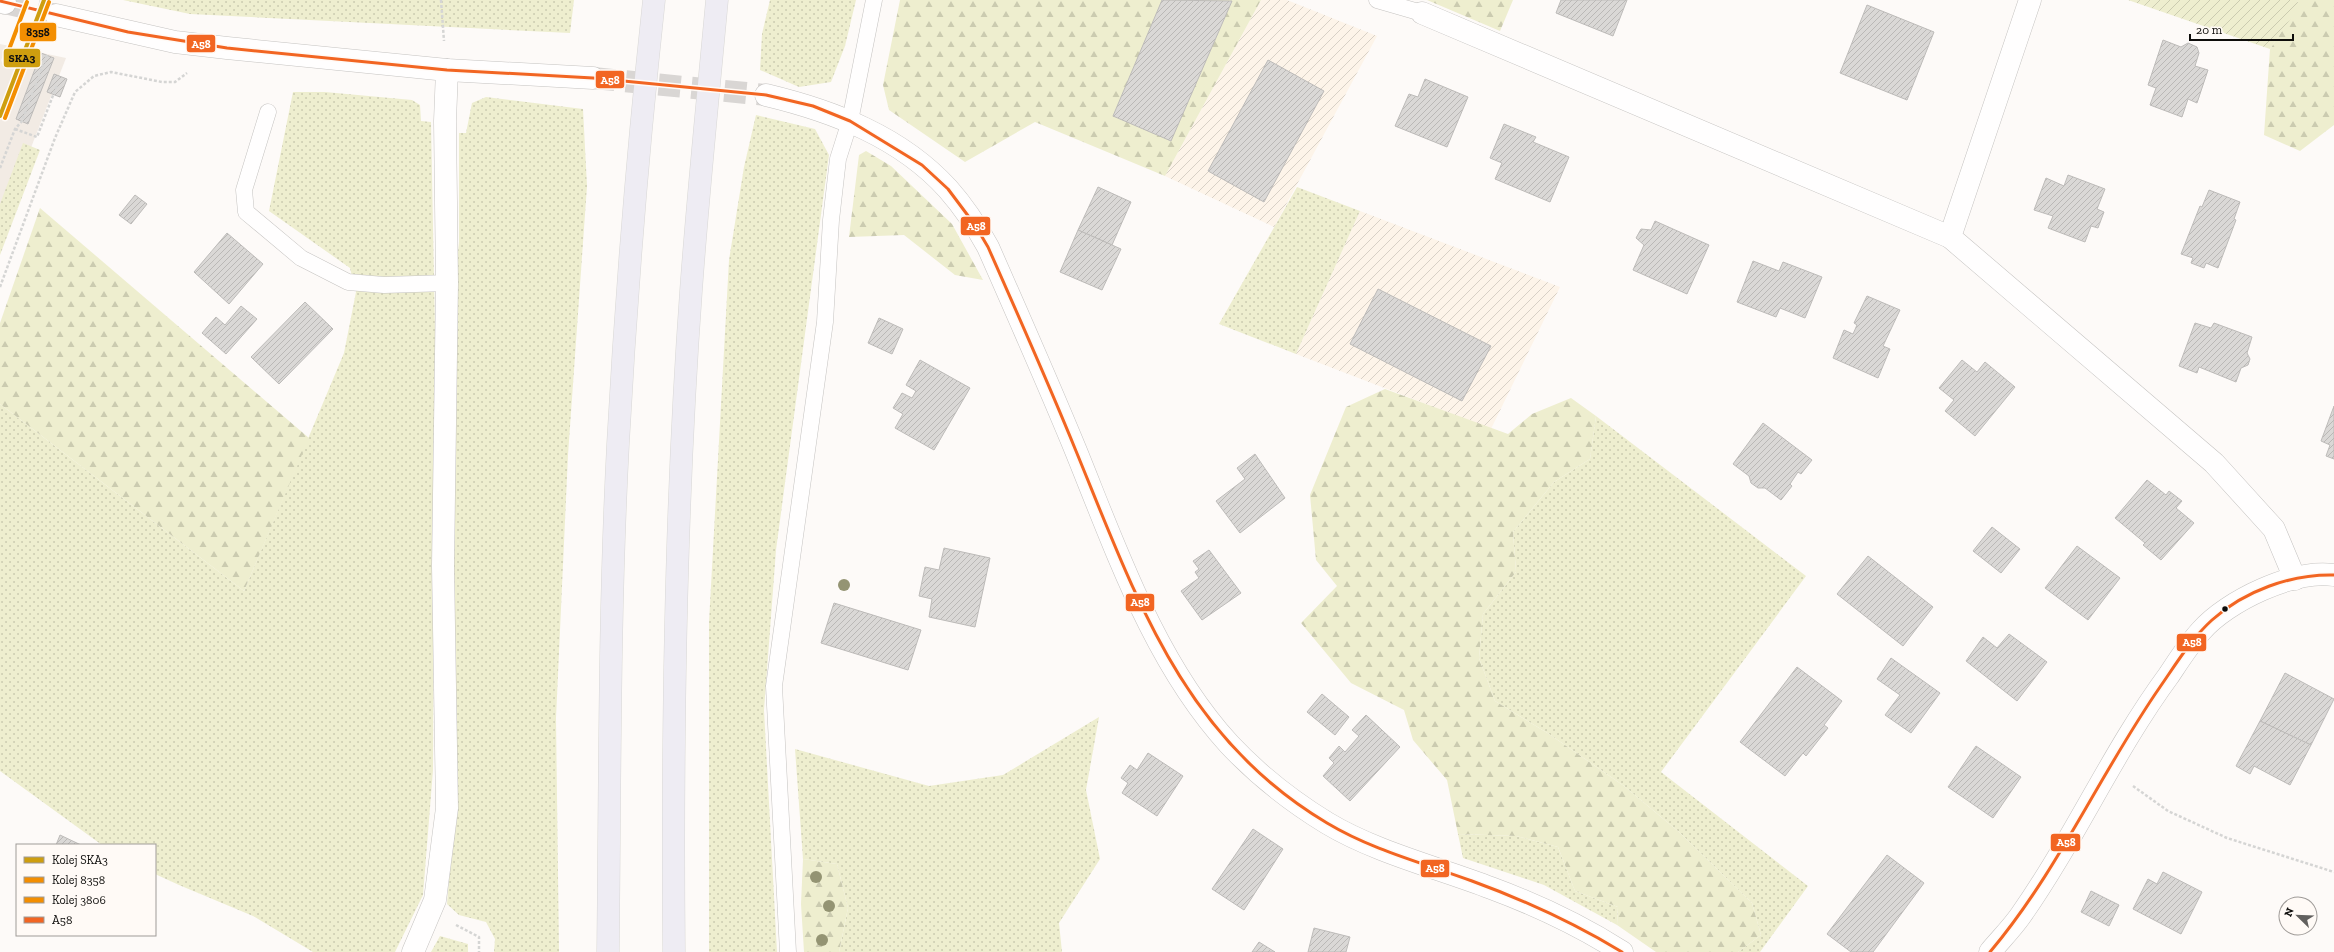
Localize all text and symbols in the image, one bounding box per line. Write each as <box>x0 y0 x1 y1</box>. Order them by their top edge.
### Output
scale bar <box>2190 16 2293 42</box>
line badge: 8358 <box>19 22 57 42</box>
text: 20 m <box>2196 23 2223 37</box>
text: 8358 <box>26 26 50 39</box>
line badge: A58 <box>186 34 216 53</box>
text: A58 <box>191 38 211 51</box>
line badge: SKA3 <box>3 48 41 68</box>
text: SKA3 <box>9 52 36 65</box>
line badge: A58 <box>595 70 625 89</box>
text: A58 <box>600 74 620 87</box>
line badge: A58 <box>960 216 991 236</box>
text: A58 <box>966 220 986 233</box>
line badge: A58 <box>1125 593 1155 612</box>
text: A58 <box>1130 596 1150 609</box>
unlabelled marker <box>2220 604 2230 614</box>
line badge: A58 <box>2176 633 2207 652</box>
text: A58 <box>2182 636 2202 649</box>
line badge: A58 <box>2050 833 2081 852</box>
text: A58 <box>2056 836 2076 849</box>
legend <box>16 844 156 936</box>
text: Kolej SKA3 <box>52 853 108 868</box>
line badge: A58 <box>1420 859 1450 878</box>
text: A58 <box>1425 862 1445 875</box>
text: Kolej 8358 <box>52 873 105 888</box>
text: Kolej 3806 <box>52 893 106 908</box>
north arrow <box>2278 896 2318 936</box>
text: N <box>2282 905 2297 919</box>
text: A58 <box>52 913 72 927</box>

